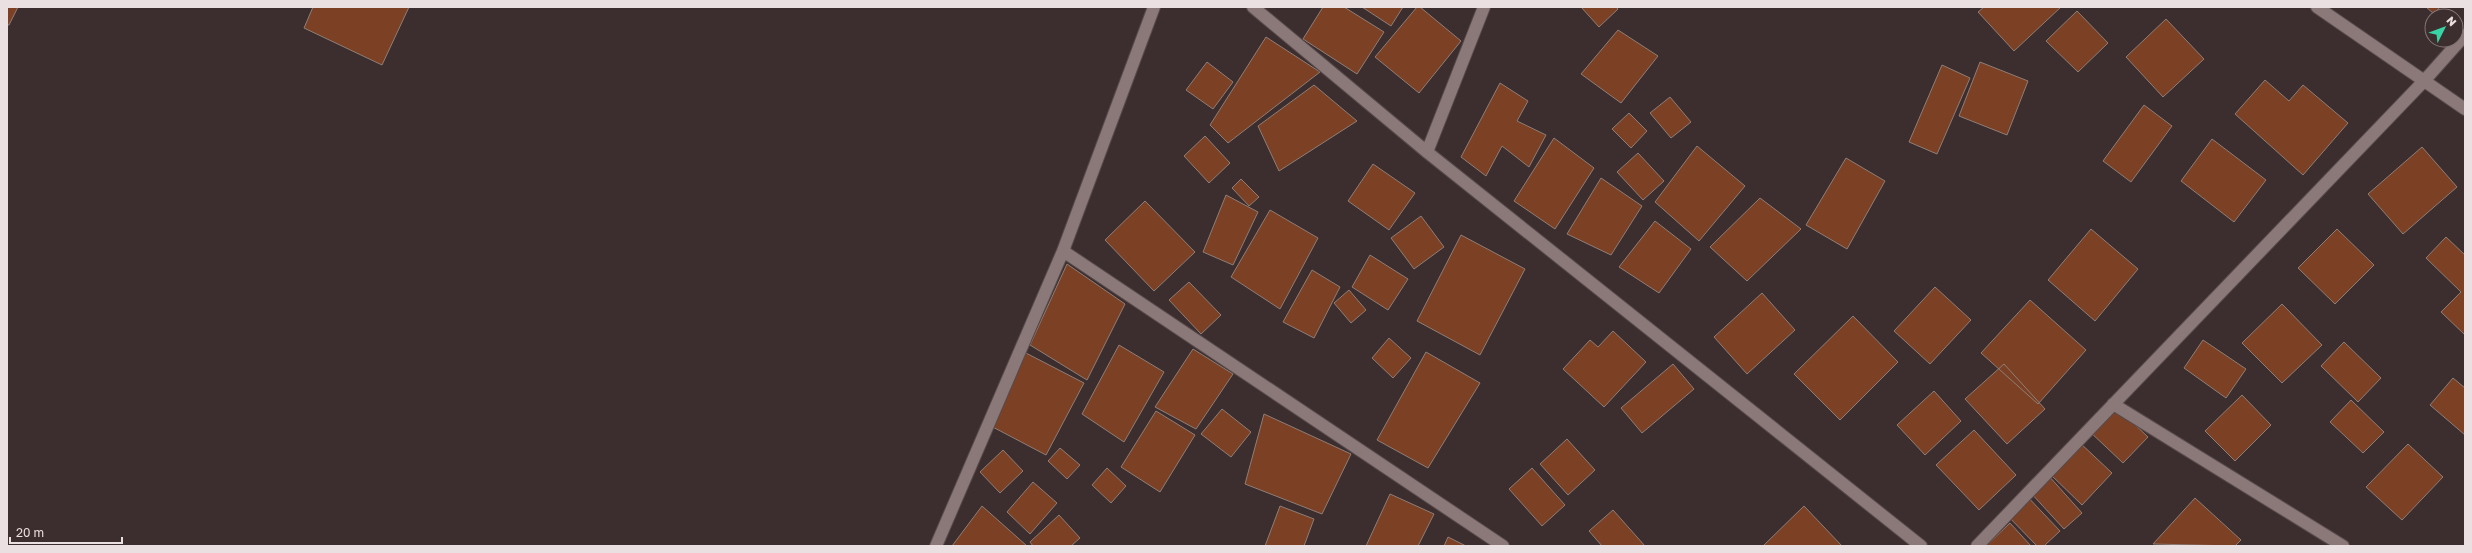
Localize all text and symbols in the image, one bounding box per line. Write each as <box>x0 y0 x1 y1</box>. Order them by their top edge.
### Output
north arrow <box>2424 8 2464 48</box>
text: N <box>2444 14 2459 28</box>
scale bar <box>10 519 122 545</box>
text: 20 m <box>16 525 44 540</box>

